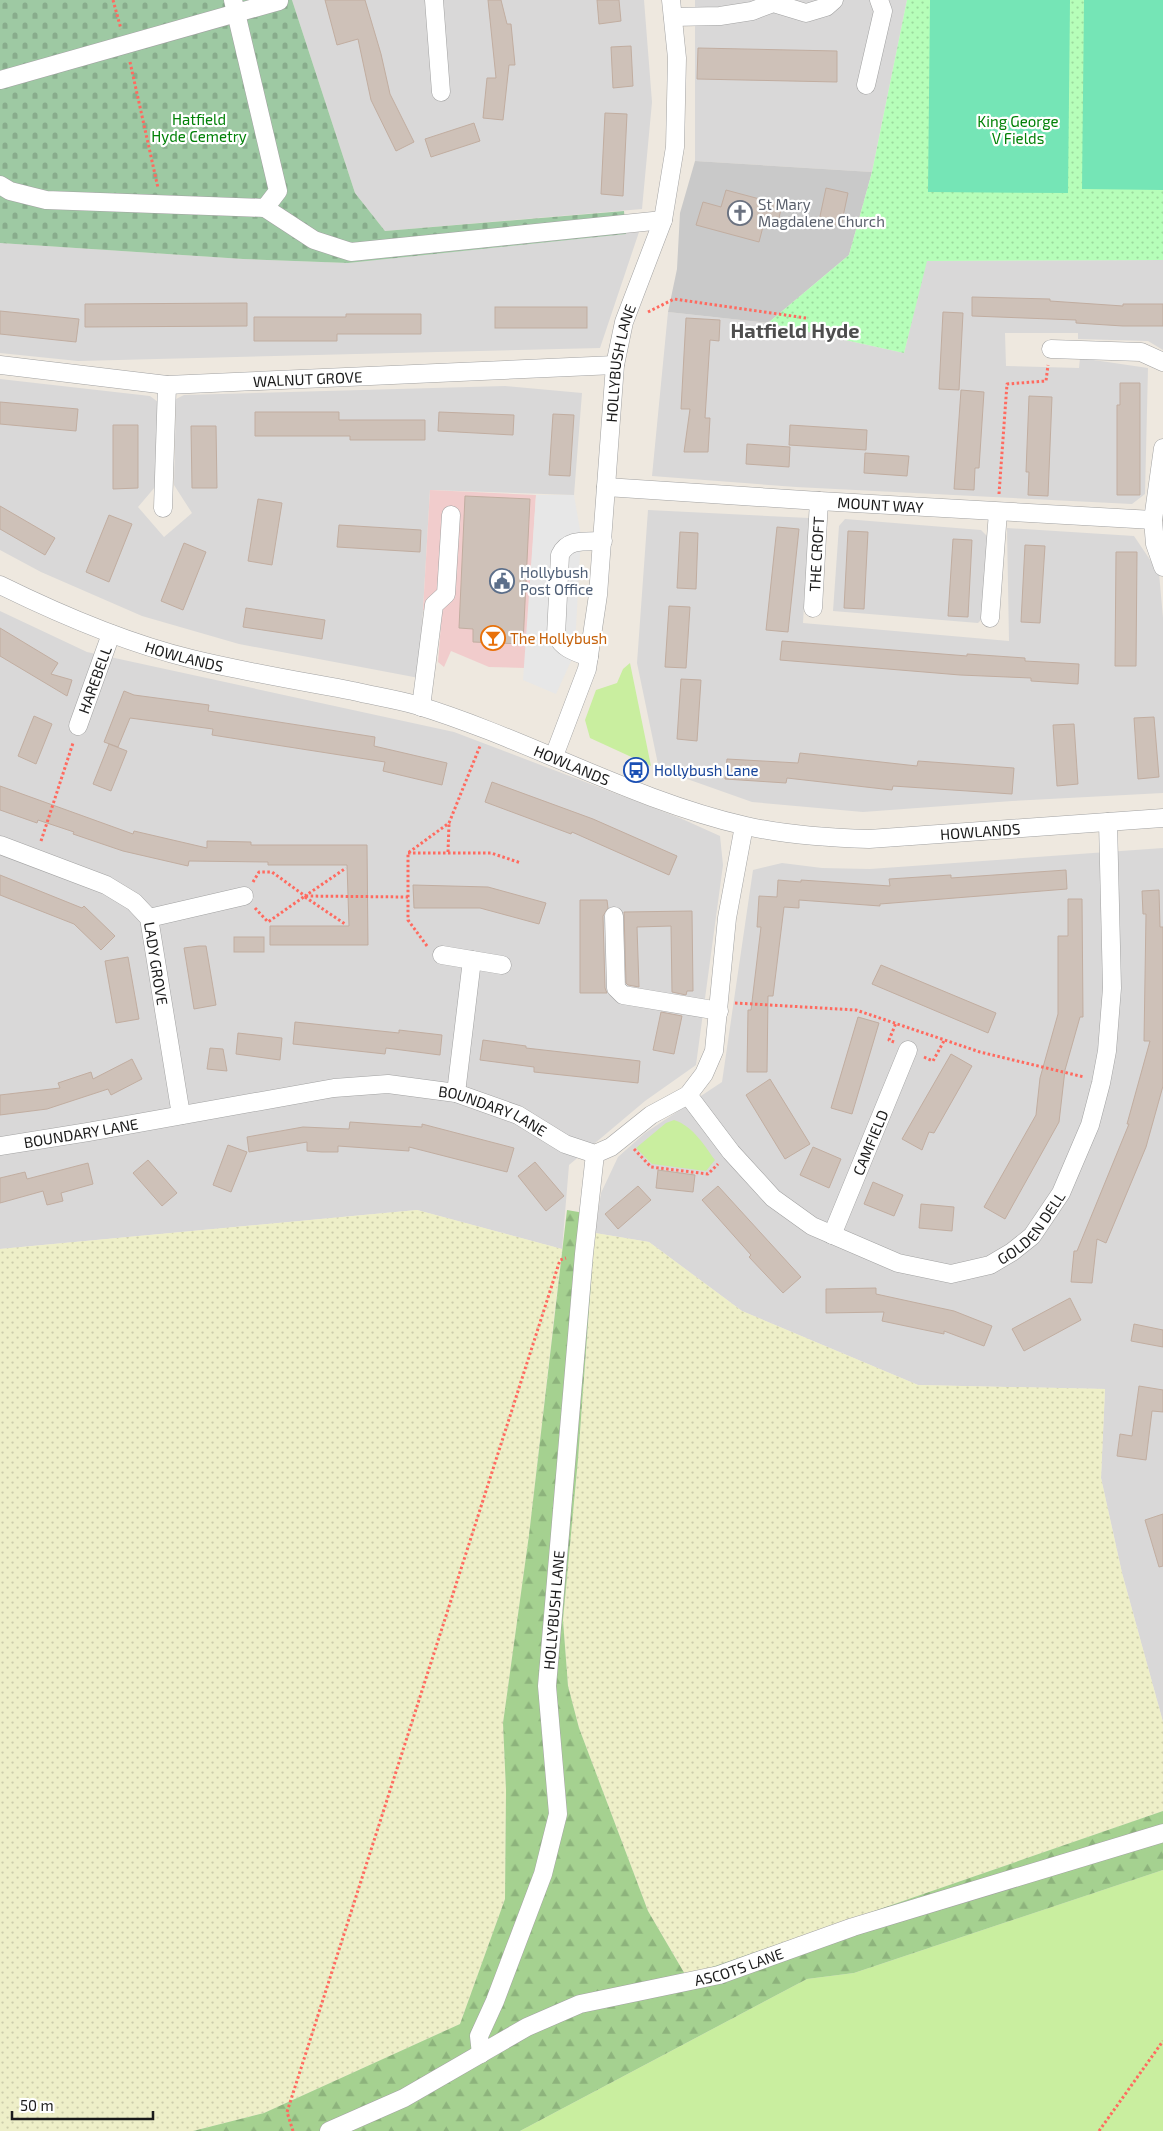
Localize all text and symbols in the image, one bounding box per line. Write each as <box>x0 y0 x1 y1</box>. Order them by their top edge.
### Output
park label: Hatfield Hyde Cemetry <box>151 110 247 145</box>
park label: King George V Fields <box>977 112 1059 147</box>
place label: St Mary Magdalene Church <box>758 195 885 230</box>
church icon: St Mary Magdalene Church <box>727 200 753 226</box>
street label: HOLLYBUSH LANE <box>602 302 639 423</box>
district label: Hatfield Hyde <box>730 318 860 343</box>
street label: WALNUT GROVE <box>253 367 363 390</box>
street label: MOUNT WAY <box>837 493 924 516</box>
street label: THE CROFT <box>805 516 827 592</box>
place label: Hollybush Post Office <box>520 563 593 598</box>
public building icon: Hollybush Post Office <box>489 568 515 594</box>
bar icon: The Hollybush <box>480 625 506 651</box>
place label: The Hollybush <box>510 629 607 647</box>
street label: HOWLANDS <box>143 637 225 675</box>
street label: HAREBELL <box>74 644 115 716</box>
street label: HOWLANDS <box>531 741 612 789</box>
bus stop icon: Hollybush Lane <box>623 757 649 783</box>
place label: Hollybush Lane <box>654 761 759 779</box>
street label: HOWLANDS <box>939 819 1021 843</box>
street label: LADY GROVE <box>141 920 172 1007</box>
street label: BOUNDARY LANE <box>437 1082 550 1140</box>
street label: CAMFIELD <box>849 1107 891 1178</box>
street label: BOUNDARY LANE <box>22 1114 140 1151</box>
street label: GOLDEN DELL <box>994 1188 1069 1268</box>
street label: HOLLYBUSH LANE <box>539 1549 568 1670</box>
street label: ASCOTS LANE <box>693 1944 786 1989</box>
scale bar <box>12 2088 154 2120</box>
text: 50 m <box>20 2096 54 2114</box>

